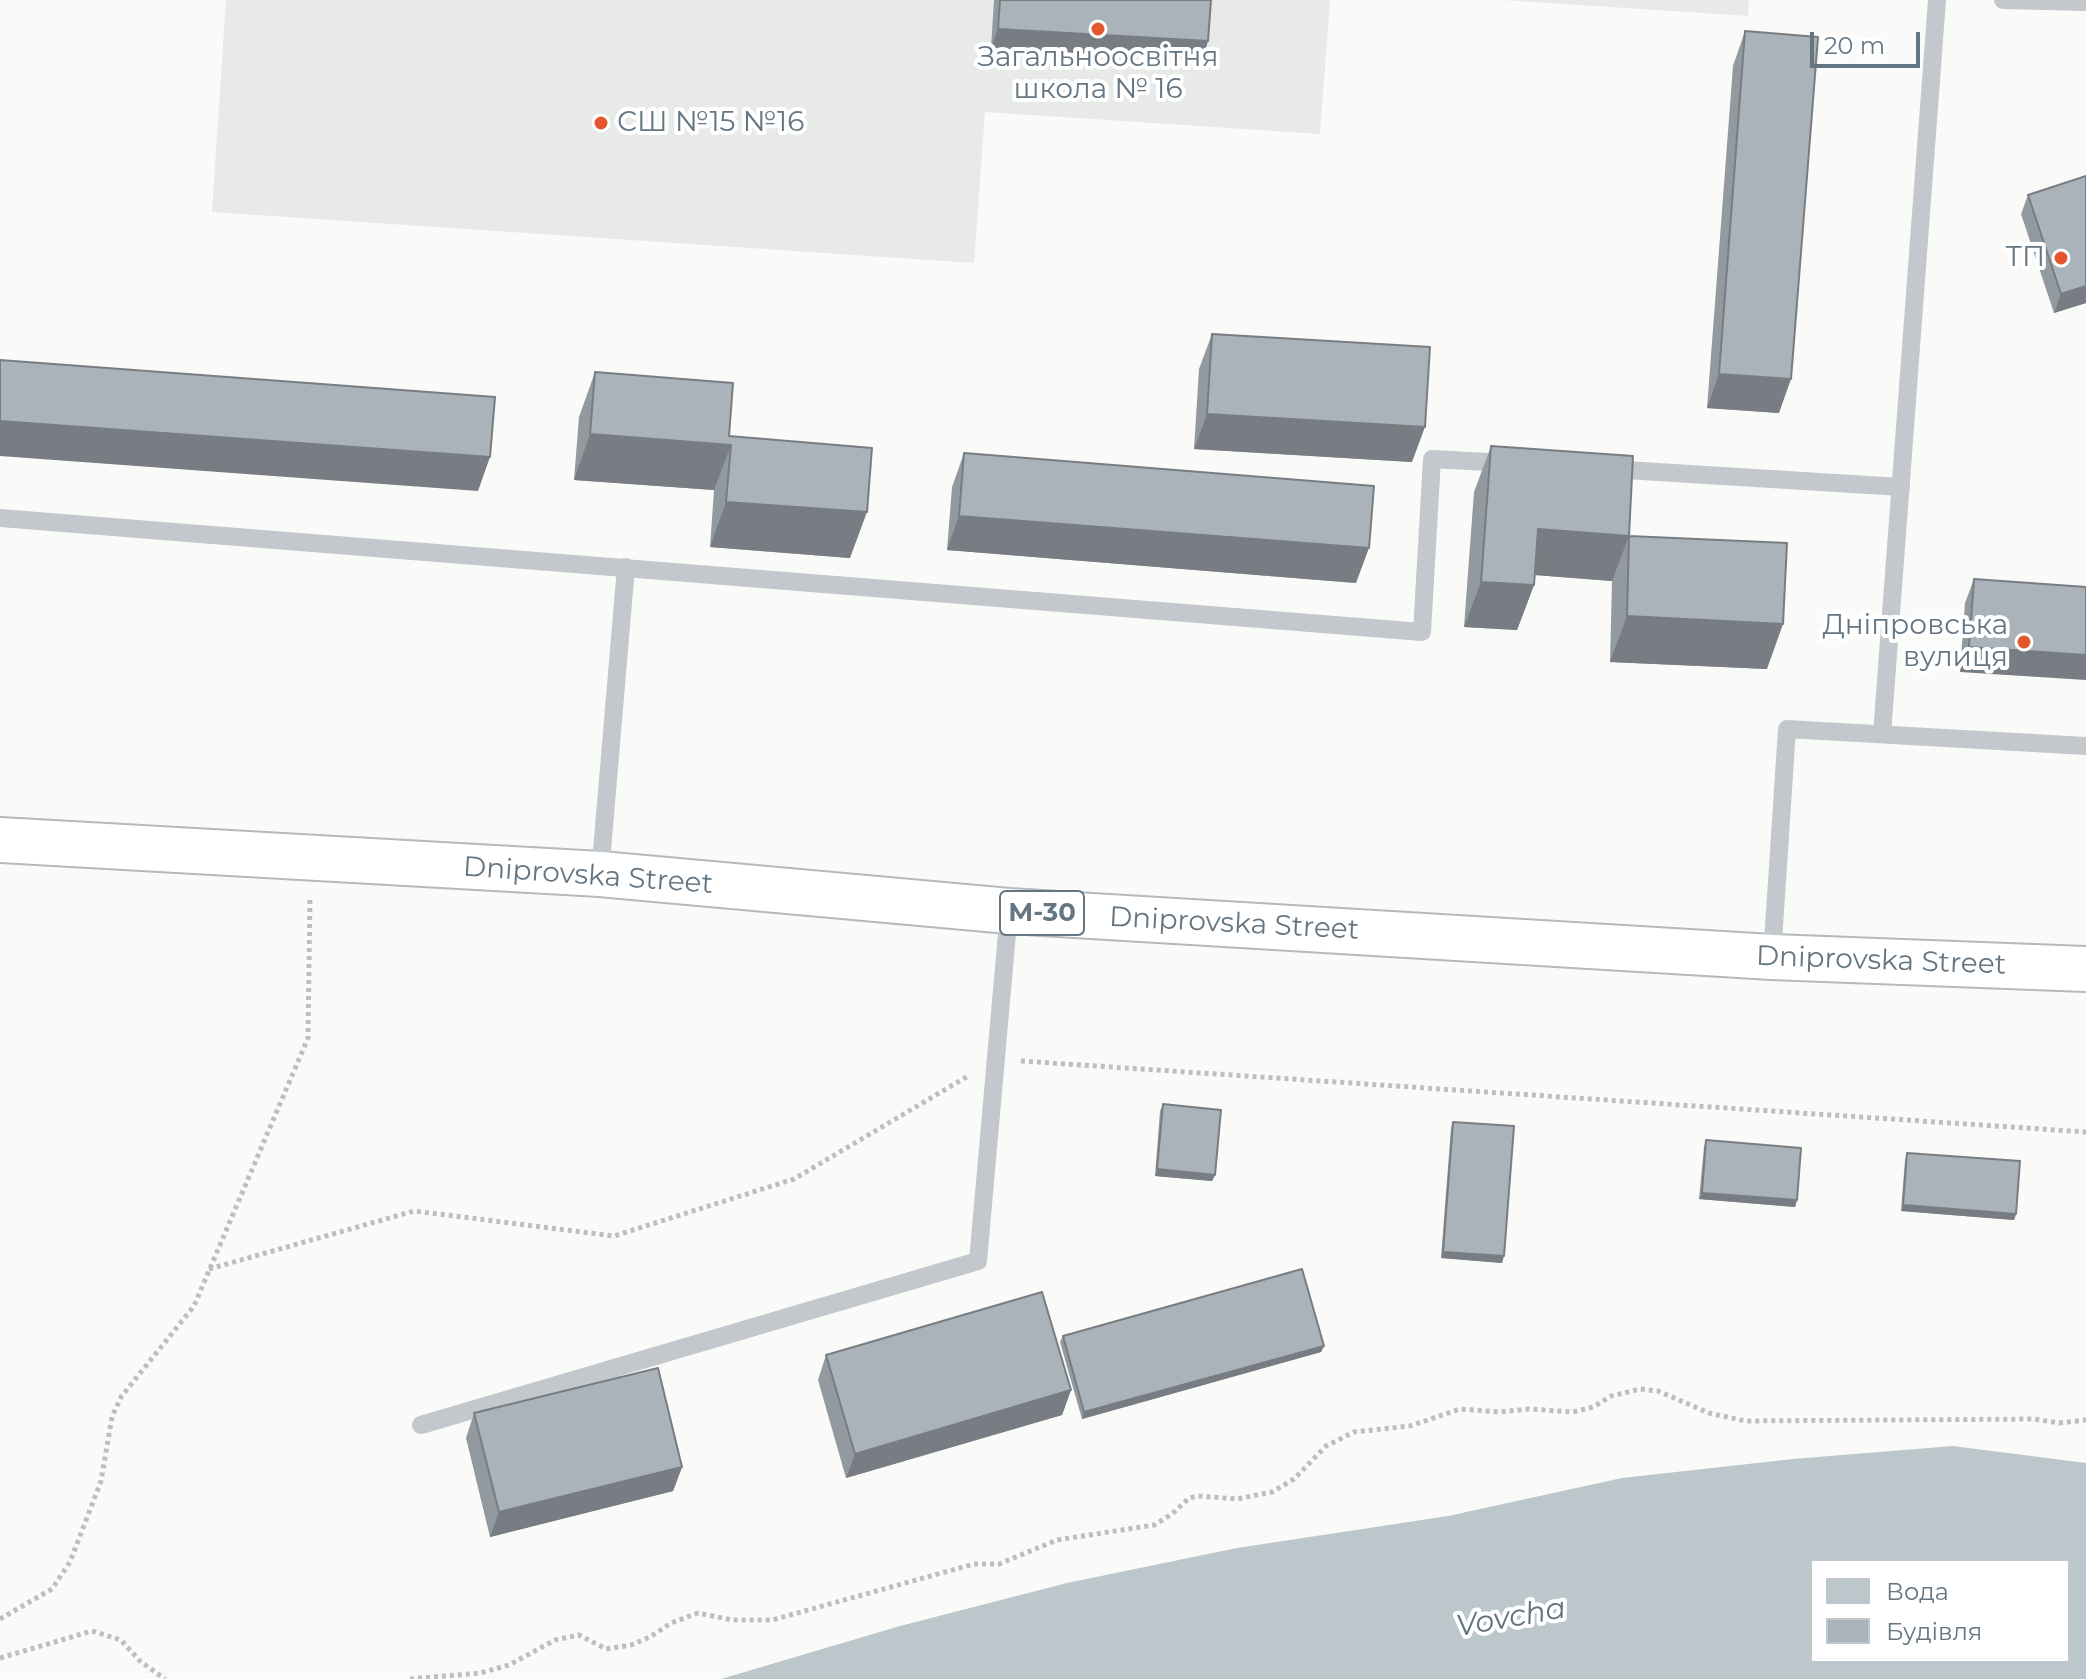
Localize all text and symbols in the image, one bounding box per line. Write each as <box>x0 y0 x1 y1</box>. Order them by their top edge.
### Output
scale bar <box>1814 16 1924 66</box>
marker: Загальноосвітня школа № 16 <box>1089 20 1107 38</box>
text: 20 m <box>1824 31 1885 60</box>
place label: Загальноосвітня школа № 16 <box>978 41 1218 107</box>
place label: СШ №15 №16 <box>617 106 804 140</box>
marker: СШ №15 №16 <box>592 114 610 132</box>
place label: ТП <box>2005 241 2045 275</box>
marker: ТП <box>2052 249 2070 267</box>
place label: Дніпровська вулиця <box>1822 609 2008 675</box>
marker: Дніпровська вулиця <box>2015 633 2033 651</box>
street label: Dniprovska Street <box>462 851 714 901</box>
road number: М-30 <box>1000 891 1084 935</box>
street label: Dniprovska Street <box>1108 901 1360 947</box>
street label: Dniprovska Street <box>1755 940 2007 982</box>
legend <box>1810 1559 2070 1663</box>
text: Вода <box>1886 1577 1949 1606</box>
water label: Vovcha <box>1453 1591 1569 1645</box>
text: Будівля <box>1886 1617 1982 1646</box>

